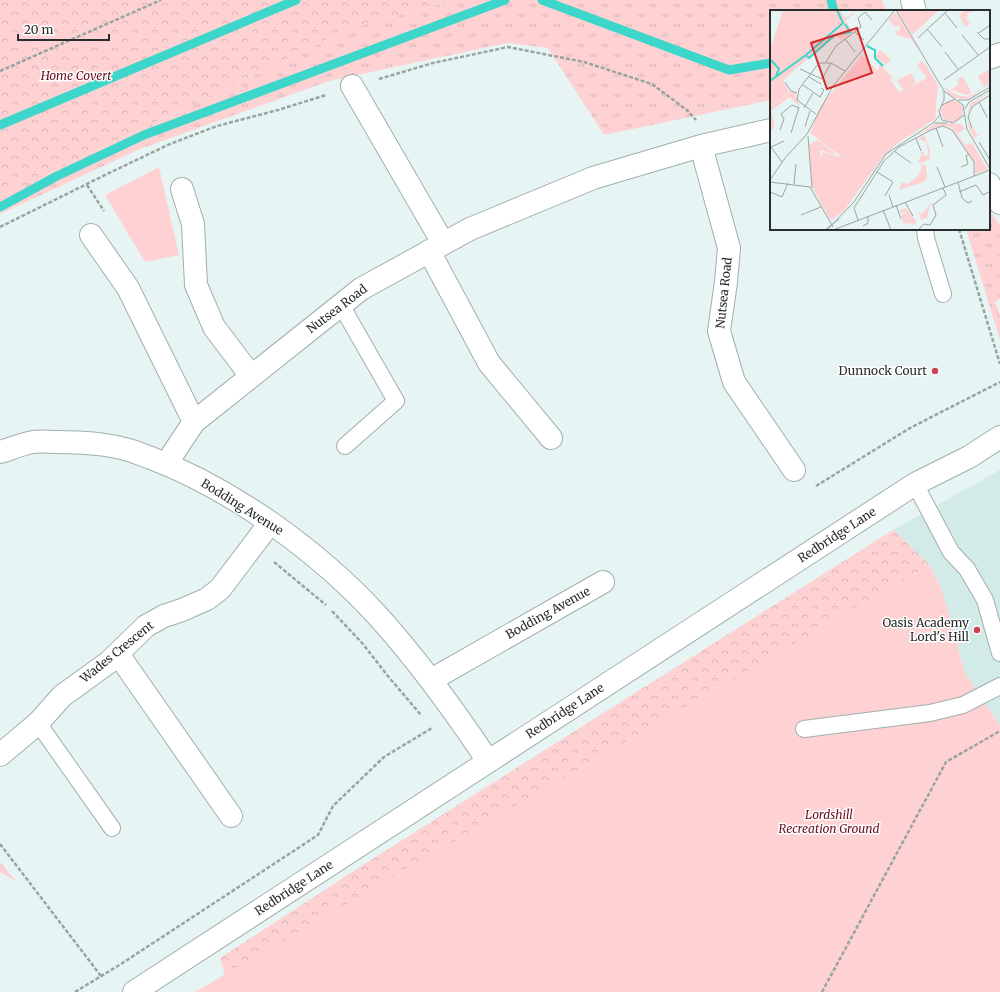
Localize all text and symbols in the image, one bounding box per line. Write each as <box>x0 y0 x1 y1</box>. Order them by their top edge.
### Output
inset map <box>770 10 990 230</box>
scale bar <box>18 16 109 42</box>
text: 20 m <box>24 22 53 37</box>
park label: Home Covert <box>40 68 112 83</box>
street label: Nutsea Road <box>712 256 735 329</box>
street label: Nutsea Road <box>304 281 370 336</box>
place label: Dunnock Court <box>839 363 927 378</box>
marker: Dunnock Court <box>930 366 940 376</box>
street label: Bodding Avenue <box>198 475 286 538</box>
street label: Redbridge Lane <box>795 504 879 565</box>
street label: Bodding Avenue <box>503 583 593 642</box>
place label: Oasis Academy Lord's Hill <box>882 615 969 644</box>
street label: Wades Crescent <box>76 617 157 686</box>
marker: Oasis Academy Lord's Hill <box>972 625 982 635</box>
street label: Redbridge Lane <box>523 680 607 741</box>
park label: Lordshill Recreation Ground <box>778 807 880 836</box>
street label: Redbridge Lane <box>252 857 336 918</box>

